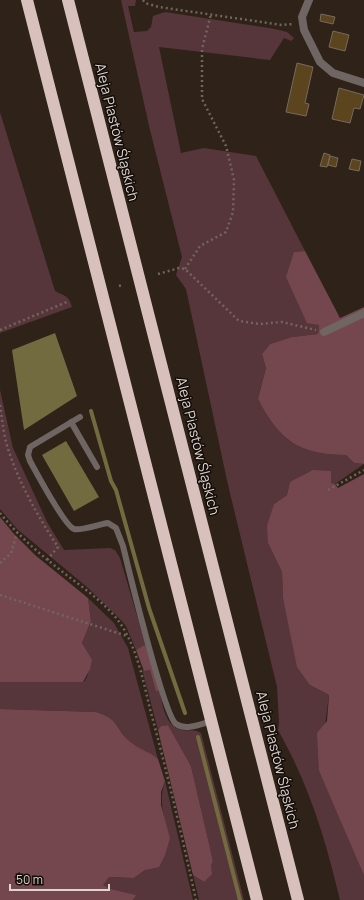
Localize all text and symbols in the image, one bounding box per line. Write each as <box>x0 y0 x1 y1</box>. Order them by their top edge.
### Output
street label: Aleja Piastów Śląskich <box>91 61 144 203</box>
street label: Aleja Piastów Śląskich <box>172 375 225 517</box>
street label: Aleja Piastów Śląskich <box>252 689 305 831</box>
scale bar <box>10 866 109 892</box>
text: 50 m <box>16 871 43 888</box>

